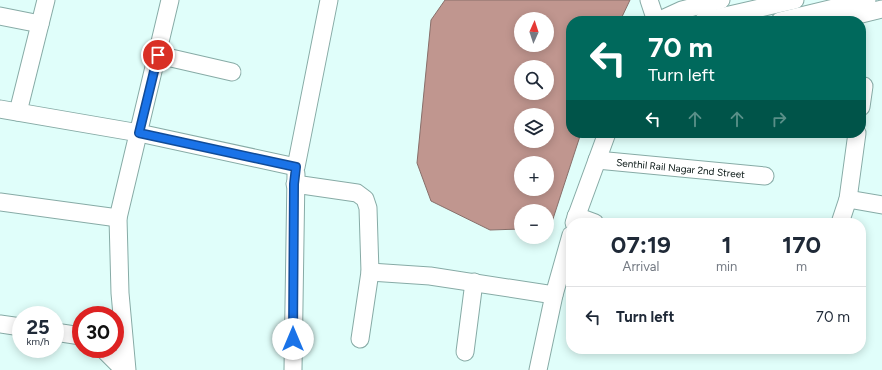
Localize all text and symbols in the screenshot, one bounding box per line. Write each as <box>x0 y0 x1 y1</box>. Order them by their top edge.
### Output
north arrow <box>514 12 554 52</box>
map controls <box>514 12 554 244</box>
text: 70 m <box>648 30 713 64</box>
icon: left <box>582 32 634 84</box>
pin <box>141 38 175 72</box>
icon: arrive <box>147 44 169 66</box>
button: search <box>514 60 554 100</box>
text: Turn left <box>648 64 715 86</box>
button: layers <box>514 108 554 148</box>
icon: left <box>642 108 664 130</box>
icon: ahead <box>684 108 706 130</box>
icon: ahead <box>726 108 748 130</box>
icon: right <box>768 108 790 130</box>
street label: Senthil Rail Nagar 2nd Street <box>616 155 746 181</box>
button: + <box>514 156 554 196</box>
button: − <box>514 204 554 244</box>
text: 07:19 <box>611 230 671 259</box>
text: 1 <box>721 230 732 259</box>
text: 170 <box>782 230 821 259</box>
text: Arrival <box>623 259 659 274</box>
text: min <box>716 259 737 274</box>
text: m <box>796 259 807 274</box>
speed limit sign: 30 <box>72 306 124 358</box>
icon: left <box>582 306 604 328</box>
text: Turn left <box>616 308 674 326</box>
text: 70 m <box>816 308 850 326</box>
text: 25 <box>26 315 50 339</box>
position arrow <box>272 318 314 360</box>
text: km/h <box>27 335 49 348</box>

